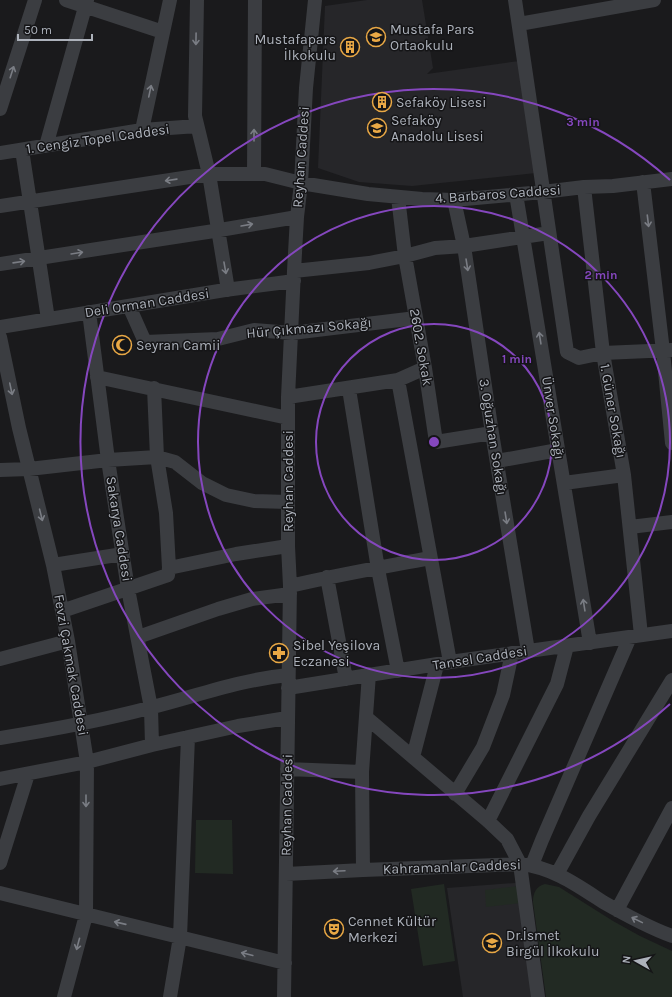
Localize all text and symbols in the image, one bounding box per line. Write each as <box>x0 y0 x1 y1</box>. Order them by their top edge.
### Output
scale bar <box>18 16 92 42</box>
place label: Mustafa Pars Ortaokulu <box>390 21 474 54</box>
text: 50 m <box>24 23 52 37</box>
school or university icon: Mustafa Pars Ortaokulu <box>365 26 387 48</box>
place label: Mustafapars İlkokulu <box>255 31 336 64</box>
one-way arrow <box>192 32 200 45</box>
building icon: Mustafapars İlkokulu <box>339 36 361 58</box>
one-way arrow <box>9 66 16 79</box>
one-way arrow <box>147 85 155 98</box>
building icon: Sefaköy Lisesi <box>371 91 393 113</box>
place label: Sefaköy Lisesi <box>396 94 486 111</box>
street label: Reyhan Caddesi <box>289 106 313 208</box>
place label: Sefaköy Anadolu Lisesi <box>391 112 484 145</box>
text: 3 min <box>566 115 600 129</box>
school or university icon: Sefaköy Anadolu Lisesi <box>366 117 388 139</box>
street label: 1. Cengiz Topel Caddesi <box>25 121 171 157</box>
one-way arrow <box>250 129 258 142</box>
one-way arrow <box>165 176 178 184</box>
street label: 4. Barbaros Caddesi <box>435 181 561 207</box>
one-way arrow <box>644 214 652 227</box>
one-way arrow <box>240 221 253 229</box>
one-way arrow <box>71 249 84 257</box>
one-way arrow <box>13 258 26 266</box>
one-way arrow <box>463 258 471 271</box>
one-way arrow <box>221 261 229 274</box>
text: 2 min <box>584 268 618 282</box>
street label: Deli Orman Caddesi <box>83 285 211 321</box>
street label: 2602. Sokak <box>406 307 436 387</box>
street label: Hür Çıkmazı Sokağı <box>246 314 372 342</box>
one-way arrow <box>536 332 544 345</box>
mosque icon: Seyran Camii <box>111 334 133 356</box>
place label: Seyran Camii <box>136 337 220 354</box>
text: 1 min <box>502 352 532 366</box>
street label: 1. Güner Sokağı <box>596 362 630 460</box>
street label: Ünver Sokağı <box>538 375 568 461</box>
street label: 3. Oğuzhan Sokağı <box>475 377 511 497</box>
one-way arrow <box>8 382 16 395</box>
street label: Reyhan Caddesi <box>280 430 297 532</box>
centre of rings <box>427 435 441 449</box>
street label: Sakarya Caddesi <box>102 475 136 583</box>
one-way arrow <box>37 509 45 522</box>
one-way arrow <box>502 511 510 524</box>
street label: Fevzi Çakmak Caddesi <box>50 593 92 737</box>
one-way arrow <box>580 598 588 611</box>
place label: Sibel Yeşilova Eczanesi <box>293 637 380 670</box>
pharmacy icon: Sibel Yeşilova Eczanesi <box>268 642 290 664</box>
street label: Tansel Caddesi <box>432 642 528 674</box>
street label: Reyhan Caddesi <box>278 754 296 856</box>
one-way arrow <box>83 794 90 807</box>
street label: Kahramanlar Caddesi <box>383 856 521 878</box>
one-way arrow <box>333 868 346 875</box>
place label: Cennet Kültür Merkezi <box>348 913 437 946</box>
one-way arrow <box>631 915 643 923</box>
one-way arrow <box>114 918 127 926</box>
theatre icon: Cennet Kültür Merkezi <box>323 918 345 940</box>
place label: Dr.İsmet Birgül İlkokulu <box>506 927 599 960</box>
school or university icon: Dr.İsmet Birgül İlkokulu <box>481 932 503 954</box>
one-way arrow <box>74 937 81 950</box>
north arrow <box>616 941 656 981</box>
one-way arrow <box>241 949 254 957</box>
text: N <box>620 955 634 964</box>

